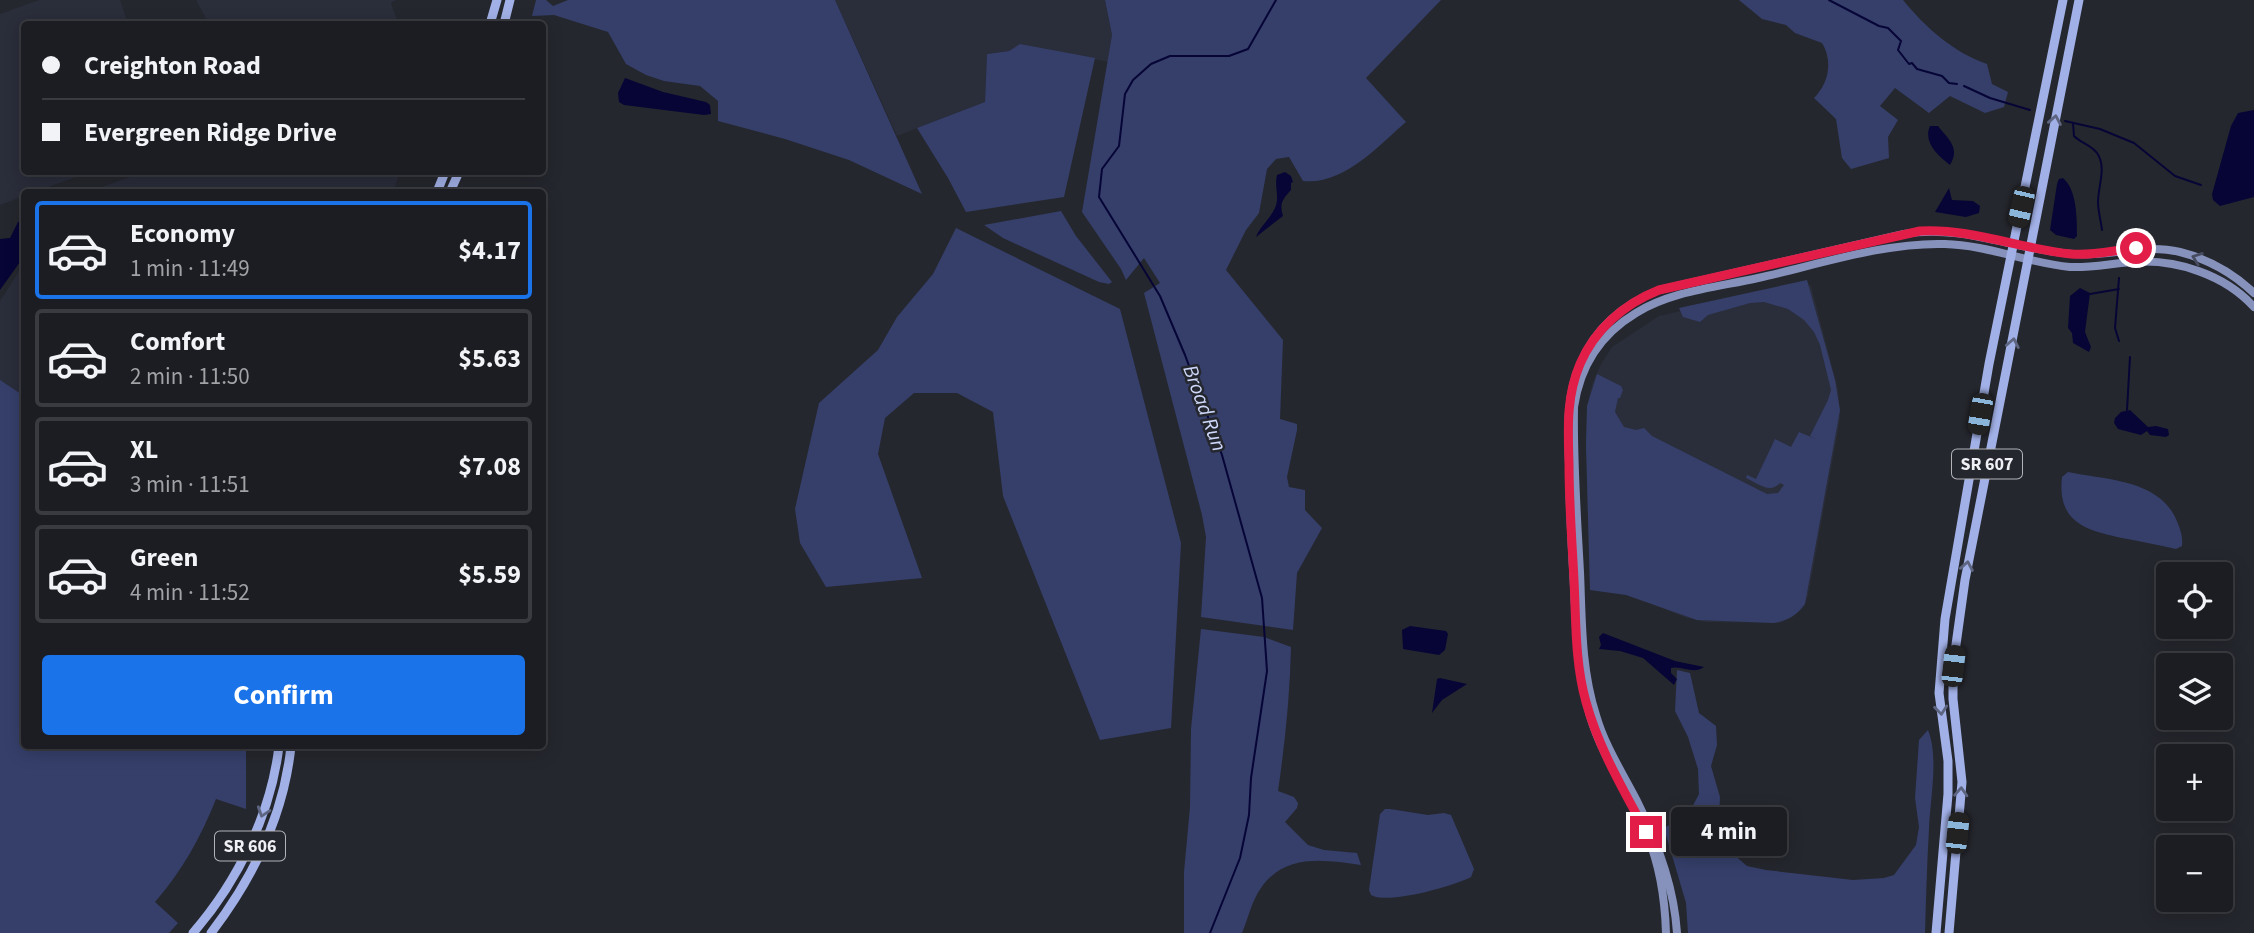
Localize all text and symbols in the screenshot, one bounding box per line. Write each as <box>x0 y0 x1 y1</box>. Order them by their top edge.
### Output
text: Creighton Road <box>84 47 261 84</box>
text: Evergreen Ridge Drive <box>84 114 337 151</box>
one-way arrow <box>2047 114 2062 126</box>
car <box>2007 184 2036 230</box>
text: Economy <box>130 215 235 252</box>
icon: car <box>46 219 109 282</box>
text: $4.17 <box>458 232 521 269</box>
route start <box>2120 232 2152 264</box>
text: 1 min · 11:49 <box>130 252 250 285</box>
one-way arrow <box>2191 252 2203 266</box>
text: Comfort <box>130 323 225 360</box>
icon: car <box>46 327 109 390</box>
one-way arrow <box>2004 337 2019 349</box>
text: $5.63 <box>458 340 521 377</box>
text: 2 min · 11:50 <box>130 360 250 393</box>
water label: Broad Run <box>1176 361 1234 455</box>
car <box>1967 391 1994 437</box>
text: XL <box>130 431 158 468</box>
icon: car <box>46 435 109 498</box>
text: $7.08 <box>458 448 521 485</box>
road number: SR 607 <box>1952 450 2022 478</box>
text: 3 min · 11:51 <box>130 468 250 501</box>
text: Green <box>130 539 198 576</box>
icon: car <box>46 543 109 606</box>
text: $5.59 <box>458 556 521 593</box>
one-way arrow <box>1959 560 1974 572</box>
map controls <box>2156 562 2233 912</box>
button: locate <box>2156 562 2233 639</box>
text: 4 min · 11:52 <box>130 576 250 609</box>
car <box>1941 644 1966 688</box>
button: layers <box>2156 653 2233 730</box>
button: Confirm <box>42 655 525 735</box>
one-way arrow <box>1933 704 1948 716</box>
button: + <box>2156 744 2233 821</box>
one-way arrow <box>1953 786 1968 797</box>
one-way arrow <box>257 805 271 817</box>
callout: 4 min <box>1670 808 1786 856</box>
car <box>1945 811 1970 855</box>
text: 4 min <box>1701 815 1757 848</box>
route end <box>1630 816 1662 848</box>
road number: SR 606 <box>215 832 285 860</box>
button: − <box>2156 835 2233 912</box>

